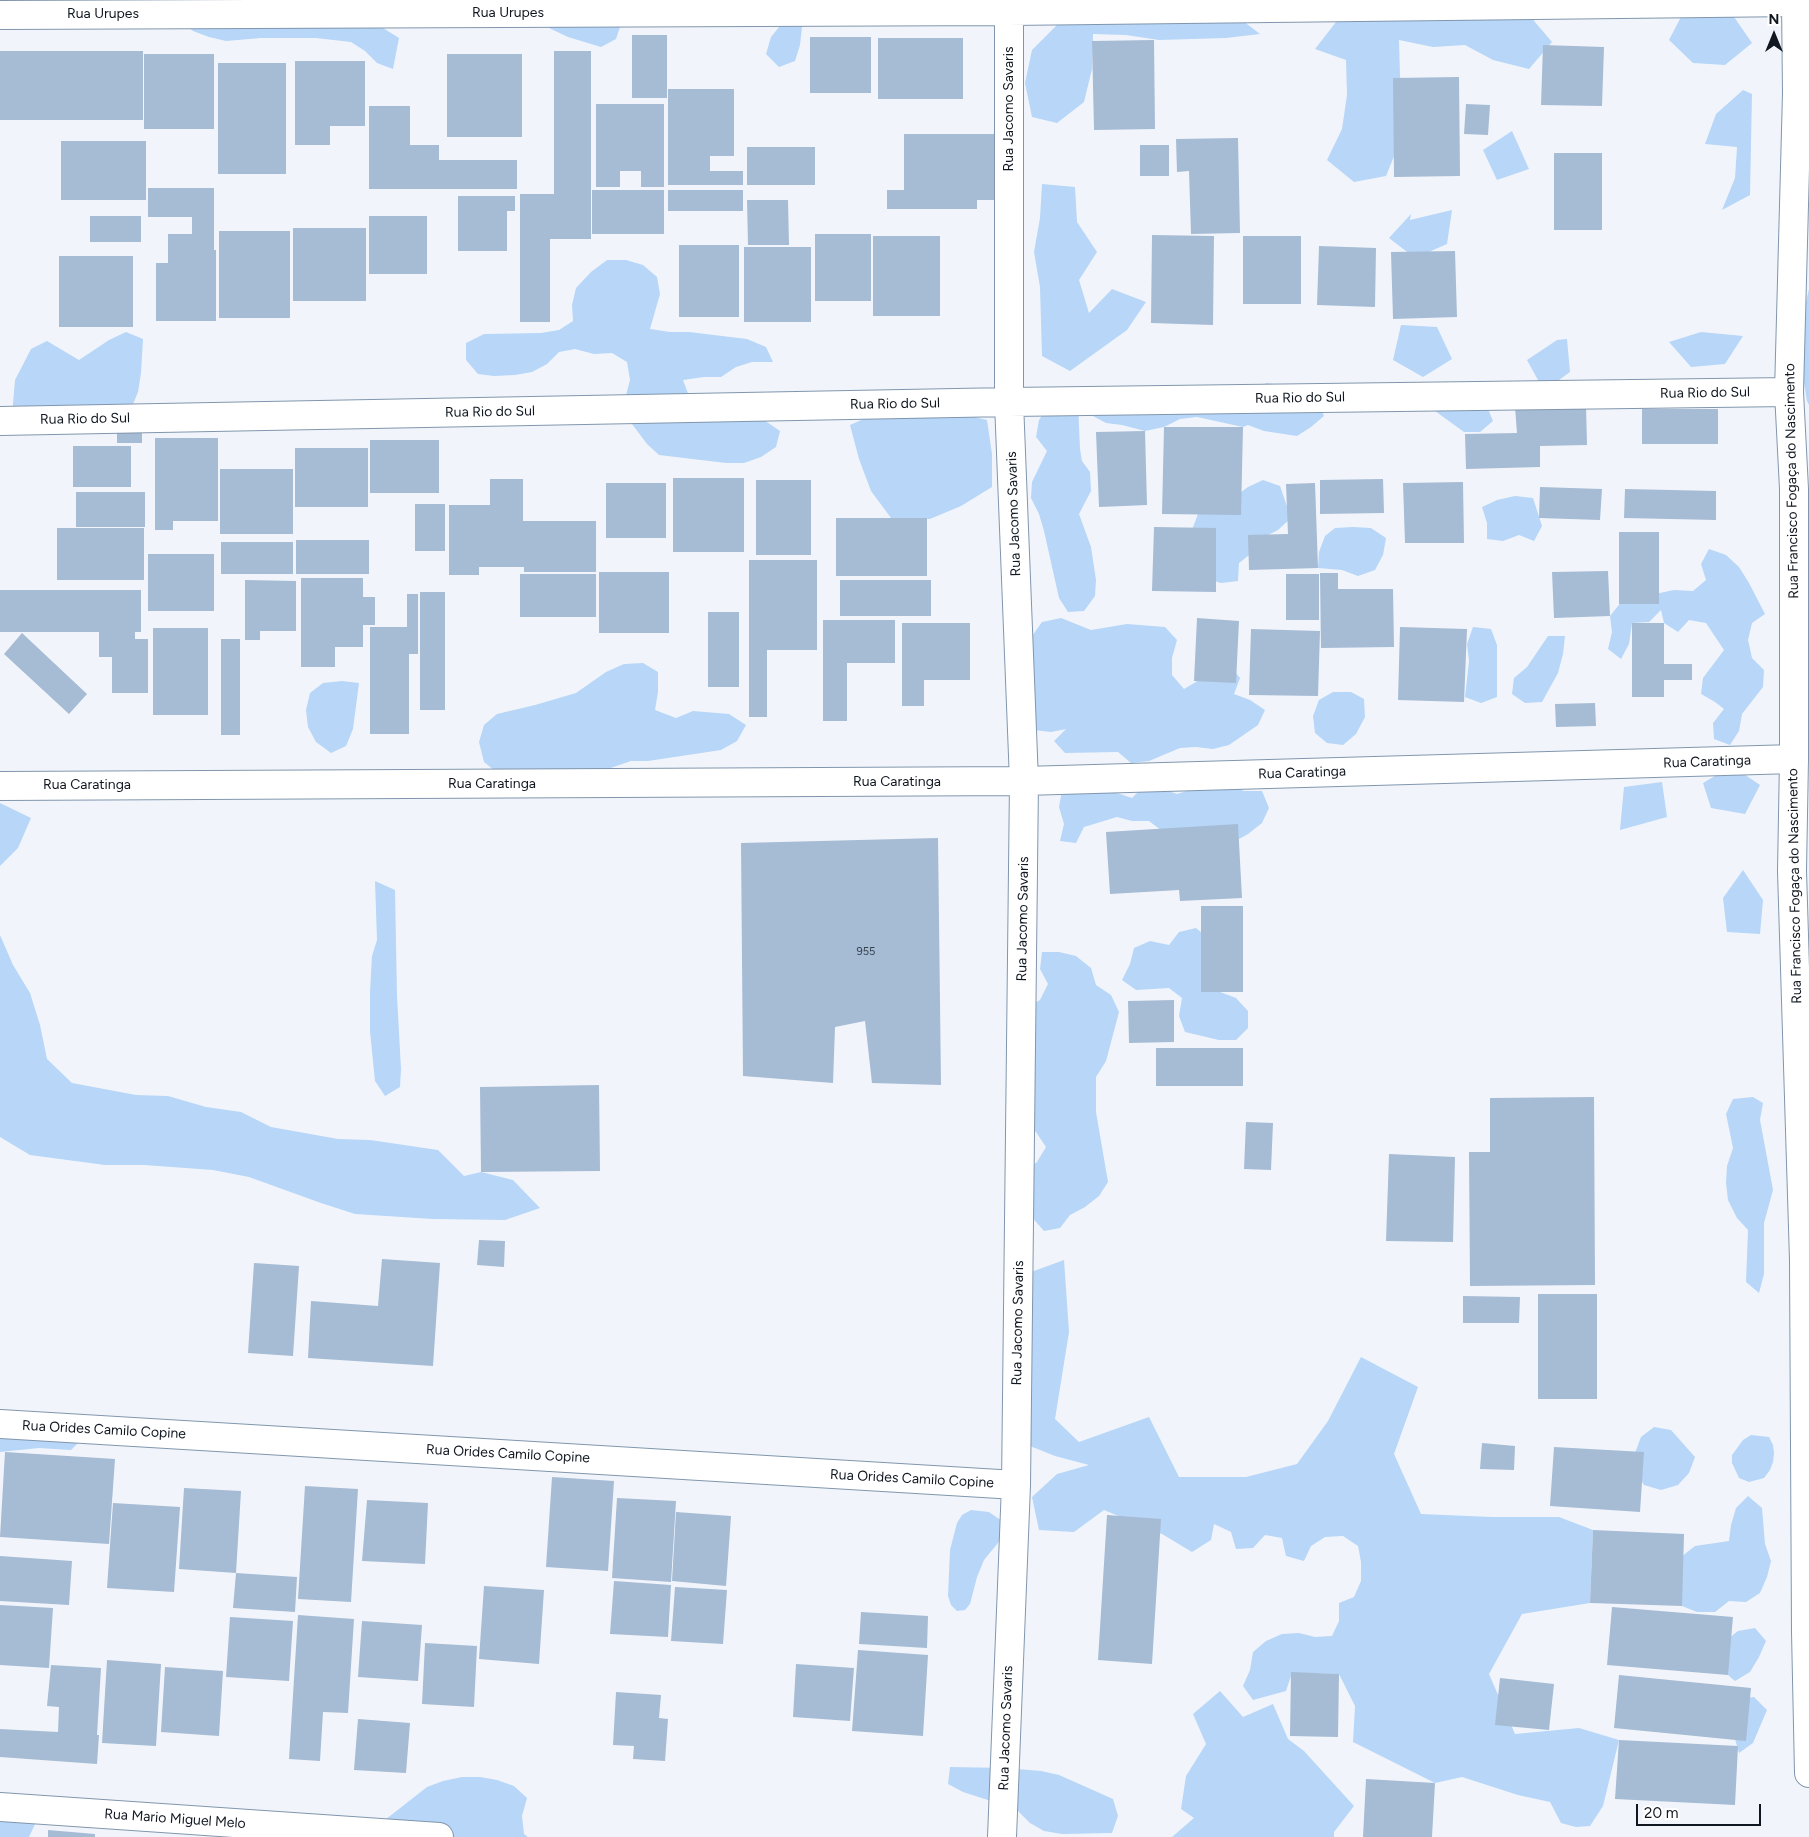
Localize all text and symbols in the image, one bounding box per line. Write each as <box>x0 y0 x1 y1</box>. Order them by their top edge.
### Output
street label: Rua Urupes <box>472 5 544 21</box>
street label: Rua Urupes <box>67 6 139 22</box>
north arrow <box>1749 10 1799 60</box>
text: N <box>1769 11 1779 28</box>
street label: Rua Jacomo Savaris <box>1001 46 1017 172</box>
street label: Rua Francisco Fogaça do Nascimento <box>1782 363 1802 599</box>
street label: Rua Rio do Sul <box>1660 384 1750 402</box>
street label: Rua Rio do Sul <box>1255 389 1345 407</box>
street label: Rua Rio do Sul <box>850 395 940 413</box>
street label: Rua Rio do Sul <box>445 403 535 421</box>
street label: Rua Rio do Sul <box>40 410 130 428</box>
street label: Rua Jacomo Savaris <box>1003 451 1025 577</box>
street label: Rua Caratinga <box>1663 752 1751 772</box>
street label: Rua Caratinga <box>1258 763 1346 783</box>
street label: Rua Francisco Fogaça do Nascimento <box>1785 768 1805 1004</box>
street label: Rua Caratinga <box>853 774 941 790</box>
street label: Rua Caratinga <box>448 776 536 792</box>
street label: Rua Caratinga <box>43 777 131 793</box>
street label: Rua Jacomo Savaris <box>1014 856 1032 982</box>
house number: 955 <box>857 945 875 959</box>
street label: Rua Jacomo Savaris <box>1009 1260 1027 1386</box>
street label: Rua Orides Camilo Copine <box>22 1417 186 1443</box>
street label: Rua Orides Camilo Copine <box>426 1441 590 1467</box>
street label: Rua Orides Camilo Copine <box>830 1466 994 1492</box>
street label: Rua Jacomo Savaris <box>995 1665 1017 1791</box>
scale bar <box>1639 1794 1764 1826</box>
text: 20 m <box>1644 1804 1678 1822</box>
street label: Rua Mario Miguel Melo <box>104 1806 246 1832</box>

